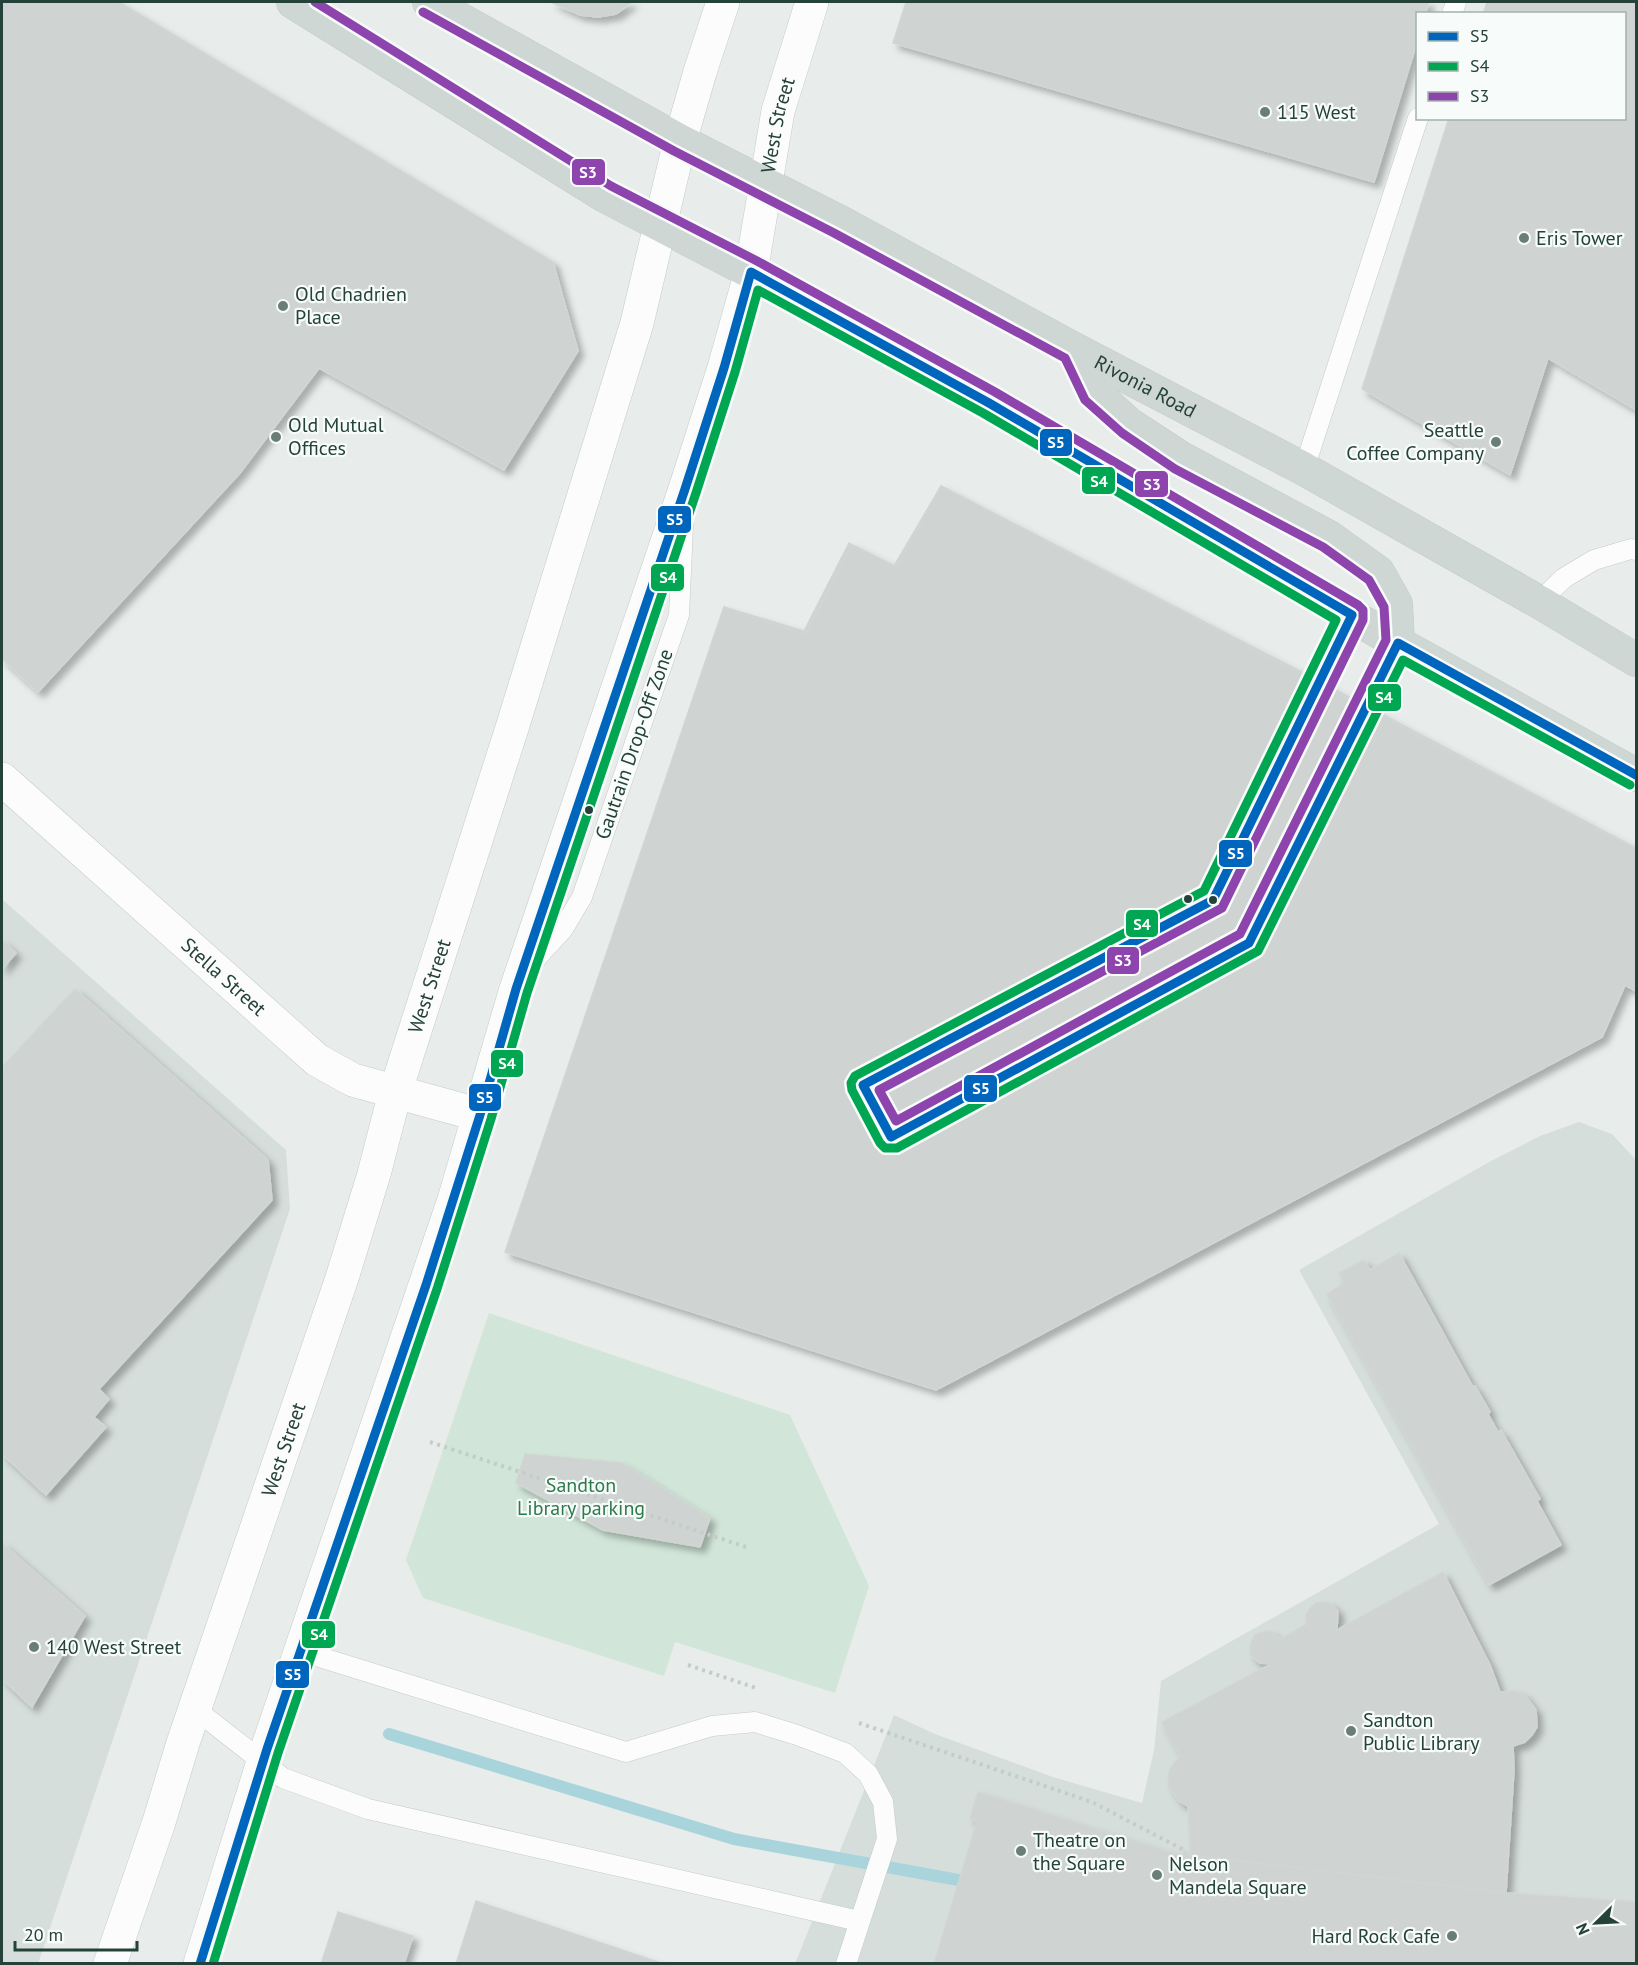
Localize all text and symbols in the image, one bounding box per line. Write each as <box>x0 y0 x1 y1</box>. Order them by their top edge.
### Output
legend <box>1416 12 1626 120</box>
text: S5 <box>1470 24 1489 47</box>
text: S4 <box>1470 54 1490 77</box>
street label: West Street <box>755 74 801 175</box>
text: S3 <box>1470 84 1489 107</box>
place label: 115 West <box>1277 99 1356 125</box>
marker: 115 West <box>1258 105 1272 119</box>
line badge: S3 <box>571 158 606 186</box>
text: S3 <box>579 162 597 182</box>
place label: Eris Tower <box>1536 225 1623 251</box>
marker: Eris Tower <box>1517 231 1531 245</box>
place label: Old Chadrien Place <box>295 281 407 330</box>
marker: Old Chadrien Place <box>276 299 290 313</box>
street label: Rivonia Road <box>1090 349 1201 424</box>
place label: Old Mutual Offices <box>288 412 384 461</box>
place label: Seattle Coffee Company <box>1346 417 1485 466</box>
line badge: S5 <box>1039 428 1073 457</box>
marker: Old Mutual Offices <box>269 430 283 444</box>
text: S5 <box>1047 432 1065 452</box>
marker: Seattle Coffee Company <box>1489 435 1503 449</box>
line badge: S4 <box>1081 466 1116 495</box>
line badge: S3 <box>1134 470 1169 498</box>
text: S4 <box>1090 471 1108 491</box>
text: S3 <box>1143 474 1161 494</box>
line badge: S5 <box>657 505 692 534</box>
text: S5 <box>666 509 684 529</box>
line badge: S4 <box>650 563 685 592</box>
text: S4 <box>659 567 677 587</box>
street label: Gautrain Drop-Off Zone <box>589 645 679 843</box>
line badge: S4 <box>1367 683 1402 712</box>
text: S4 <box>1375 687 1393 707</box>
unlabelled marker <box>583 804 595 816</box>
line badge: S5 <box>1218 839 1253 868</box>
text: S5 <box>1227 843 1245 863</box>
unlabelled marker <box>1182 893 1194 905</box>
unlabelled marker <box>1207 894 1219 906</box>
line badge: S4 <box>1125 909 1159 938</box>
text: S4 <box>1133 914 1151 934</box>
street label: Stella Street <box>176 932 272 1022</box>
street label: West Street <box>402 935 457 1036</box>
line badge: S3 <box>1106 946 1140 975</box>
text: S3 <box>1114 950 1132 970</box>
line badge: S4 <box>490 1049 524 1078</box>
text: S4 <box>498 1053 516 1073</box>
line badge: S5 <box>963 1074 998 1103</box>
text: S5 <box>972 1078 990 1098</box>
line badge: S5 <box>468 1083 502 1112</box>
text: S5 <box>476 1087 494 1107</box>
street label: West Street <box>255 1399 312 1500</box>
park label: Sandton Library parking <box>517 1472 645 1521</box>
line badge: S4 <box>301 1620 336 1649</box>
text: S4 <box>310 1624 328 1644</box>
place label: 140 West Street <box>46 1634 181 1660</box>
marker: 140 West Street <box>27 1640 41 1654</box>
line badge: S5 <box>275 1660 310 1689</box>
text: S5 <box>284 1664 302 1684</box>
place label: Sandton Public Library <box>1363 1707 1480 1756</box>
marker: Sandton Public Library <box>1344 1724 1358 1738</box>
place label: Theatre on the Square <box>1033 1827 1126 1876</box>
marker: Theatre on the Square <box>1014 1844 1028 1858</box>
place label: Nelson Mandela Square <box>1169 1851 1307 1900</box>
marker: Nelson Mandela Square <box>1150 1868 1164 1882</box>
north arrow <box>1566 1893 1626 1953</box>
scale bar <box>15 1914 136 1952</box>
text: N <box>1571 1920 1594 1938</box>
text: 20 m <box>24 1923 63 1946</box>
place label: Hard Rock Cafe <box>1311 1923 1440 1949</box>
marker: Hard Rock Cafe <box>1445 1929 1459 1943</box>

